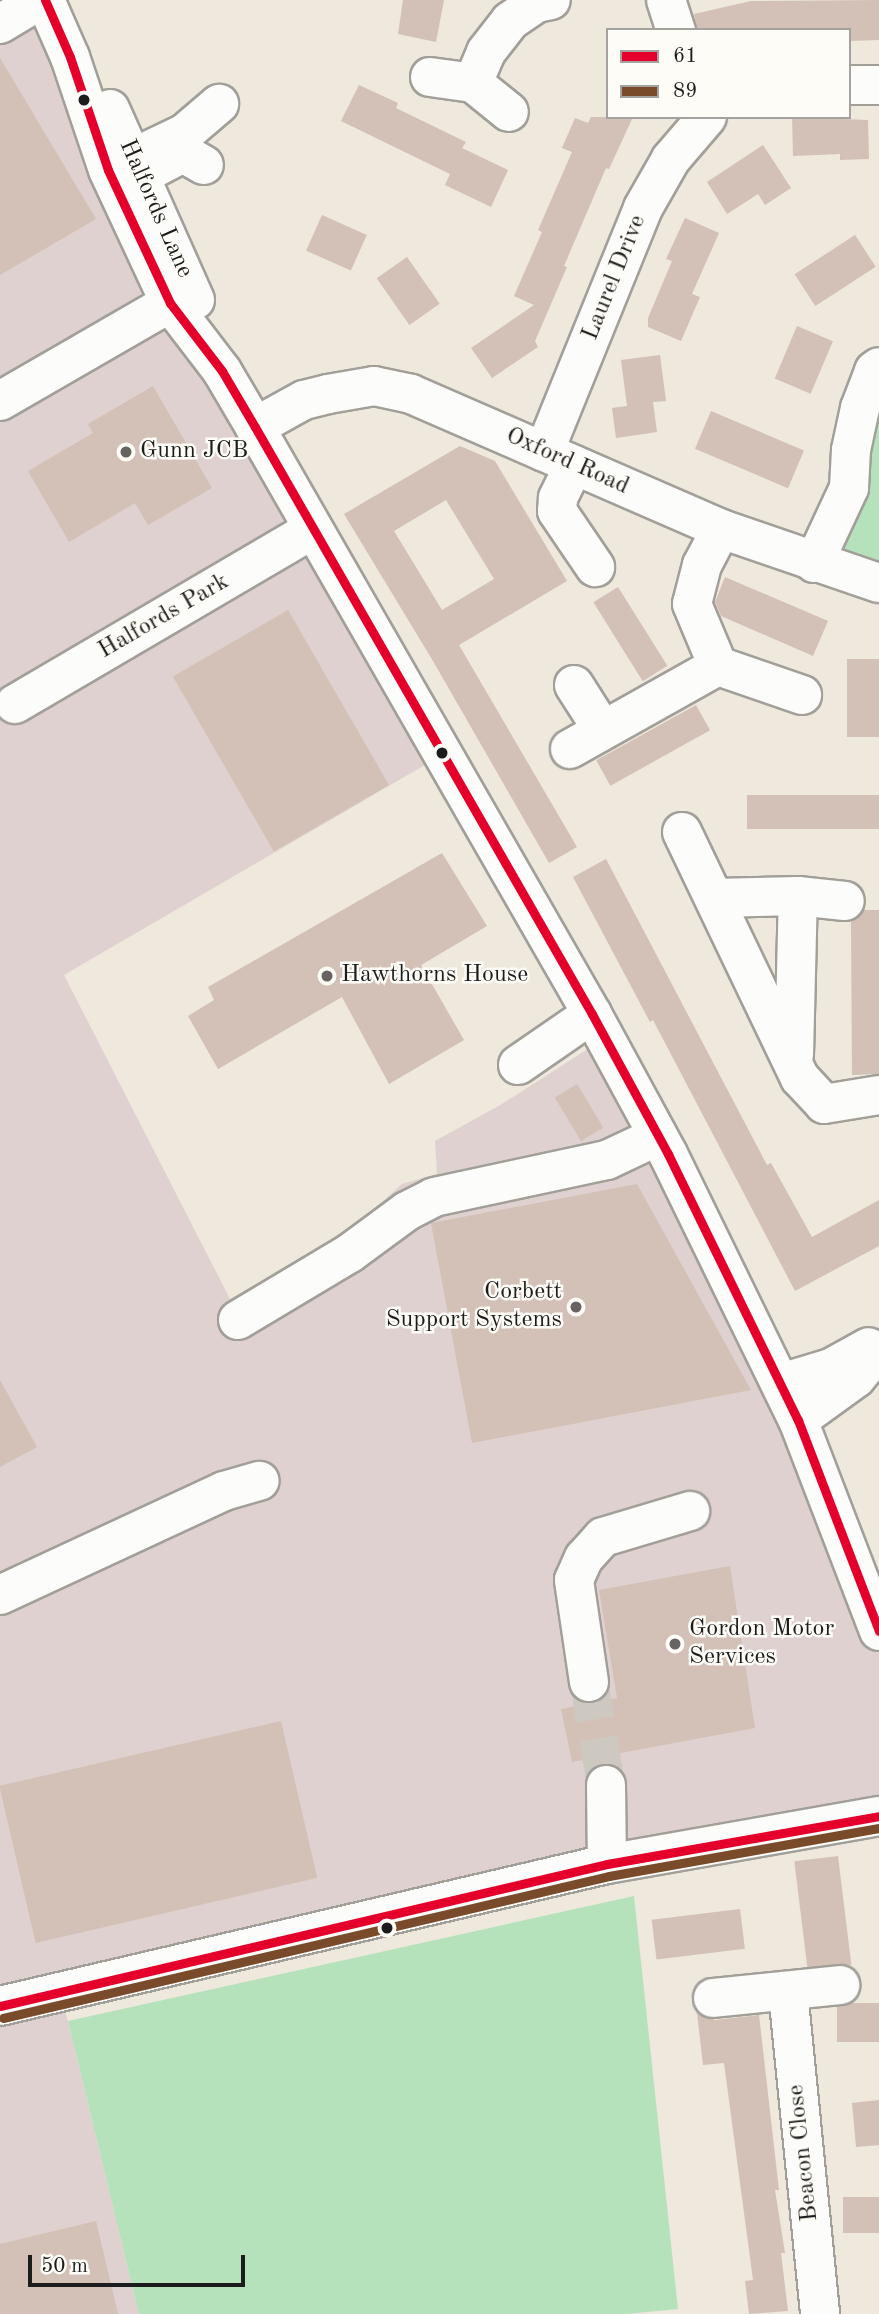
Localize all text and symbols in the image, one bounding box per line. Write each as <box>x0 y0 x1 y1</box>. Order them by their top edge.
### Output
legend <box>606 28 851 119</box>
text: 61 <box>673 46 697 67</box>
text: 89 <box>673 81 697 102</box>
unlabelled marker <box>77 93 91 107</box>
street label: Halfords Lane <box>112 135 198 283</box>
street label: Laurel Drive <box>577 211 653 345</box>
street label: Oxford Road <box>501 422 633 502</box>
place label: Gunn JCB <box>140 438 248 466</box>
marker: Gunn JCB <box>118 444 134 460</box>
street label: Halfords Park <box>94 568 234 666</box>
unlabelled marker <box>435 746 449 760</box>
place label: Hawthorns House <box>341 962 528 990</box>
marker: Hawthorns House <box>319 968 335 984</box>
place label: Corbett Support Systems <box>386 1279 562 1335</box>
marker: Corbett Support Systems <box>568 1299 584 1315</box>
place label: Gordon Motor Services <box>689 1616 834 1672</box>
marker: Gordon Motor Services <box>667 1636 683 1652</box>
unlabelled marker <box>380 1921 394 1935</box>
street label: Beacon Close <box>782 2083 826 2223</box>
scale bar <box>32 2240 248 2284</box>
text: 50 m <box>41 2256 88 2277</box>

